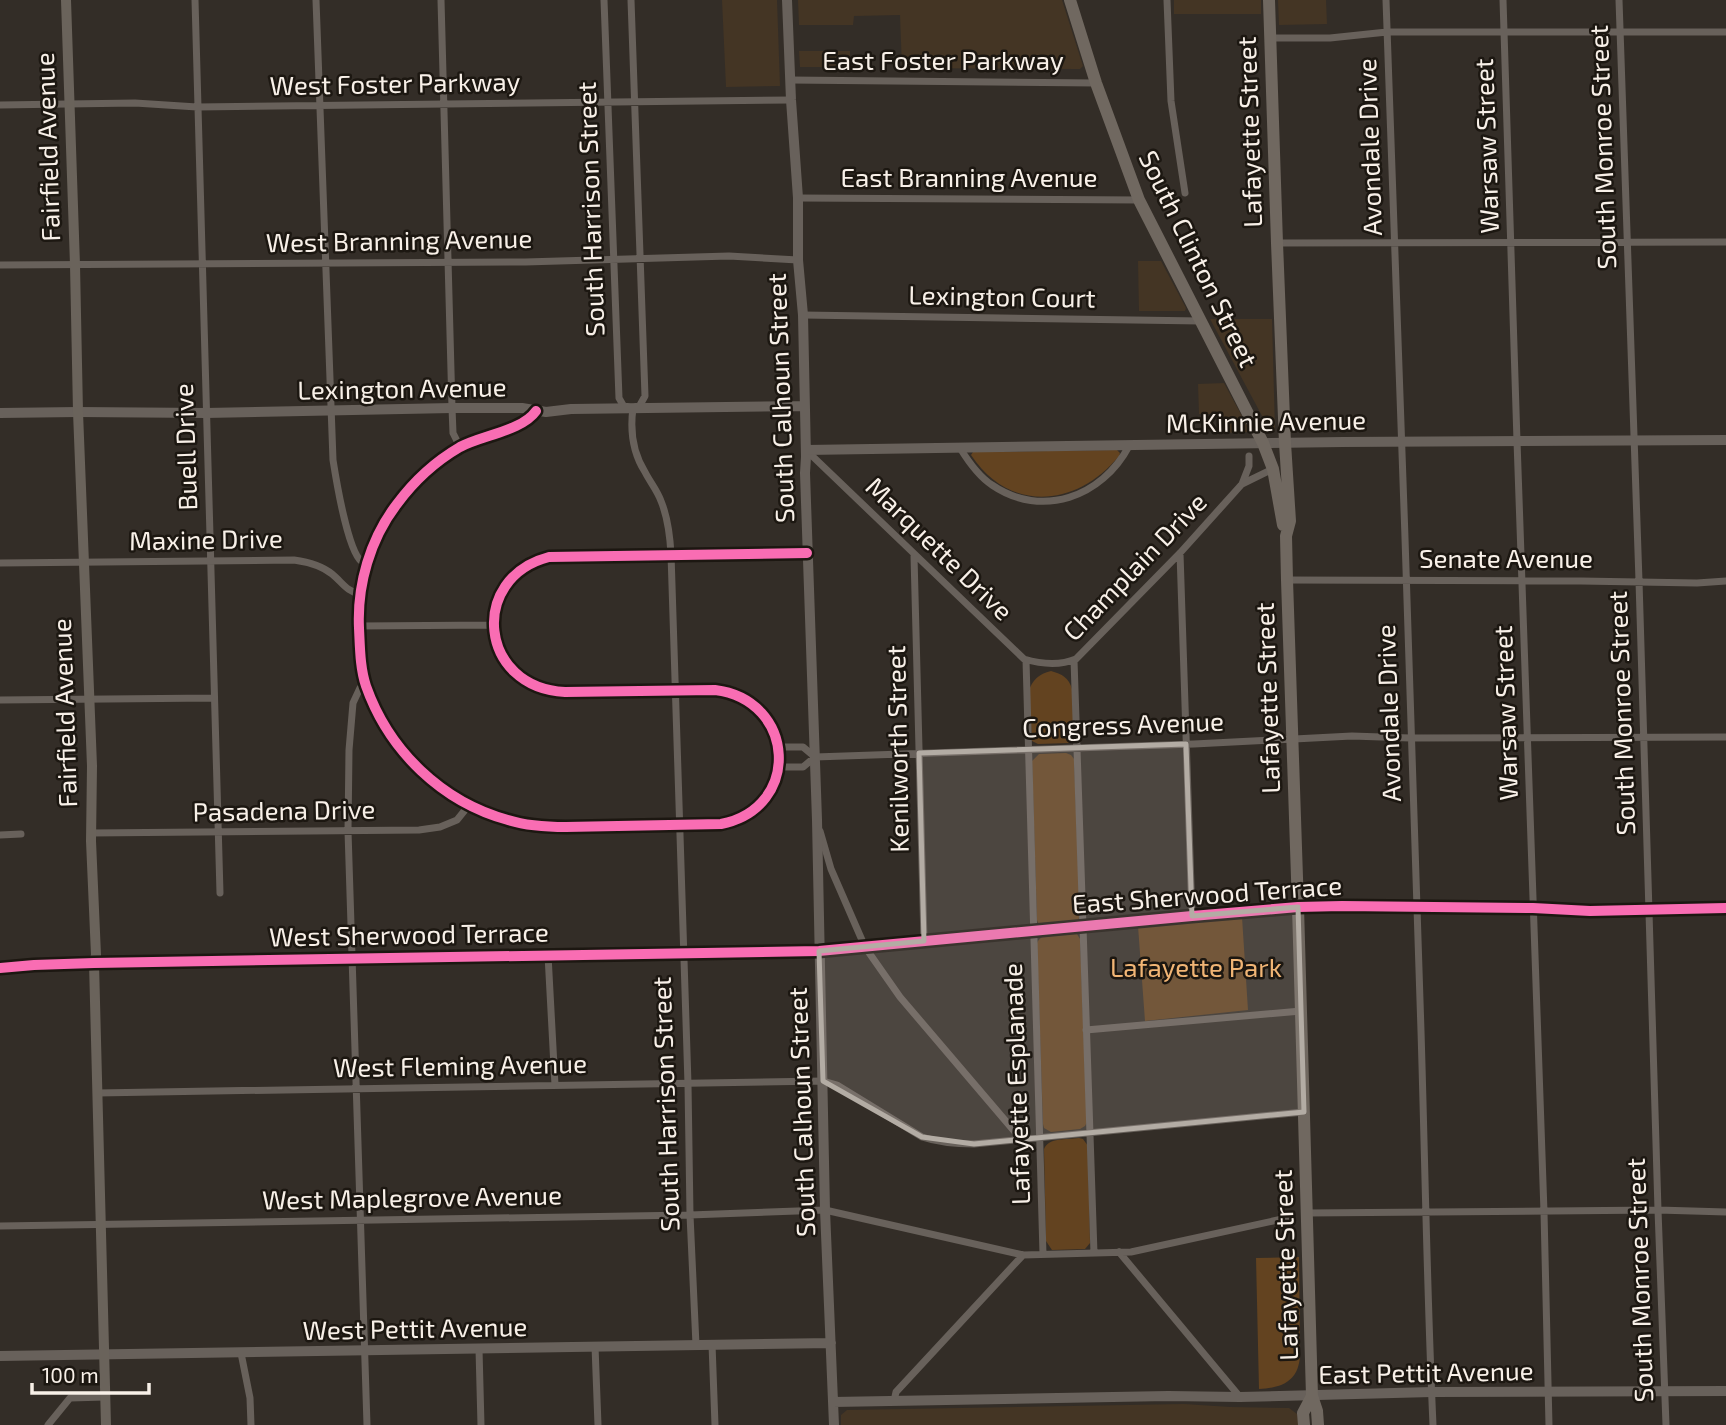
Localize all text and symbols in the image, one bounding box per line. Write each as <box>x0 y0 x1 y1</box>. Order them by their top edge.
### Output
street label: South Monroe Street <box>1582 24 1621 270</box>
street label: Lafayette Street <box>1230 36 1267 228</box>
street label: East Foster Parkway <box>822 44 1064 75</box>
street label: Fairfield Avenue <box>28 52 65 242</box>
street label: Avondale Drive <box>1350 58 1387 236</box>
street label: Warsaw Street <box>1467 58 1504 234</box>
street label: West Foster Parkway <box>269 65 521 100</box>
street label: South Harrison Street <box>570 81 609 337</box>
street label: South Clinton Street <box>1133 145 1265 372</box>
street label: East Branning Avenue <box>840 161 1098 192</box>
street label: West Branning Avenue <box>265 222 532 257</box>
street label: South Calhoun Street <box>760 273 799 523</box>
street label: Lexington Court <box>908 278 1096 313</box>
street label: Lexington Avenue <box>297 370 507 405</box>
street label: Buell Drive <box>167 383 202 511</box>
street label: McKinnie Avenue <box>1166 403 1366 438</box>
street label: Marquette Drive <box>860 470 1020 626</box>
street label: Champlain Drive <box>1056 486 1212 646</box>
street label: Maxine Drive <box>129 522 283 555</box>
street label: Senate Avenue <box>1419 542 1593 573</box>
street label: South Monroe Street <box>1601 590 1640 836</box>
street label: Lafayette Street <box>1248 602 1285 794</box>
street label: Fairfield Avenue <box>45 618 82 808</box>
street label: Avondale Drive <box>1369 624 1406 802</box>
street label: Warsaw Street <box>1486 625 1523 801</box>
street label: Kenilworth Street <box>879 645 914 853</box>
street label: Congress Avenue <box>1021 704 1224 743</box>
street label: Pasadena Drive <box>192 792 376 827</box>
street label: East Sherwood Terrace <box>1071 869 1343 918</box>
street label: West Sherwood Terrace <box>269 916 549 951</box>
park label: Lafayette Park <box>1110 951 1282 982</box>
street label: Lafayette Esplanade <box>996 963 1035 1206</box>
street label: South Harrison Street <box>645 976 684 1232</box>
street label: South Calhoun Street <box>781 987 820 1237</box>
street label: West Fleming Avenue <box>333 1047 587 1082</box>
street label: South Monroe Street <box>1619 1157 1658 1403</box>
street label: Lafayette Street <box>1266 1169 1303 1361</box>
street label: West Maplegrove Avenue <box>262 1178 562 1215</box>
street label: West Pettit Avenue <box>302 1310 528 1345</box>
scale bar <box>32 1352 149 1396</box>
street label: East Pettit Avenue <box>1318 1354 1534 1389</box>
text: 100 m <box>42 1362 99 1387</box>

